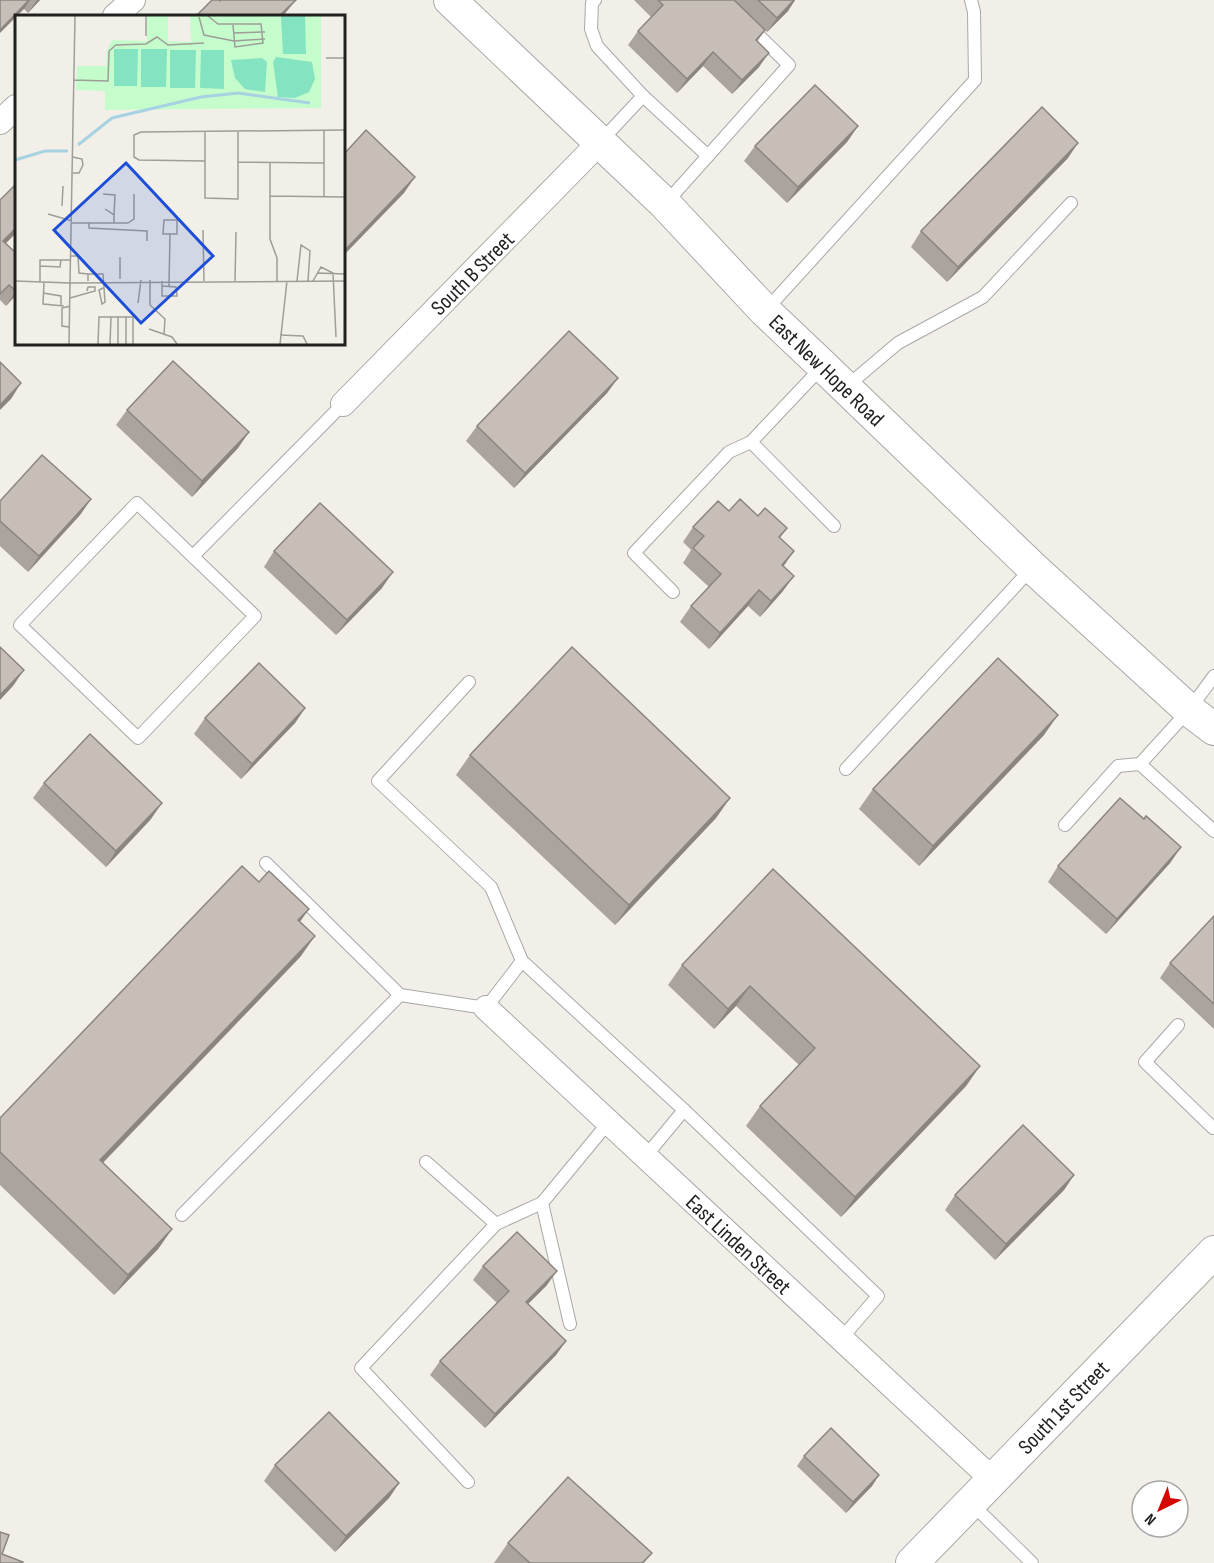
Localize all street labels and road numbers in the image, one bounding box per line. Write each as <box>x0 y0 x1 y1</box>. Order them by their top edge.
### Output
street label: South B Street <box>426 226 521 321</box>
street label: East New Hope Road <box>763 309 889 433</box>
street label: East Linden Street <box>680 1189 797 1301</box>
street label: South 1st Street <box>1013 1355 1116 1460</box>

